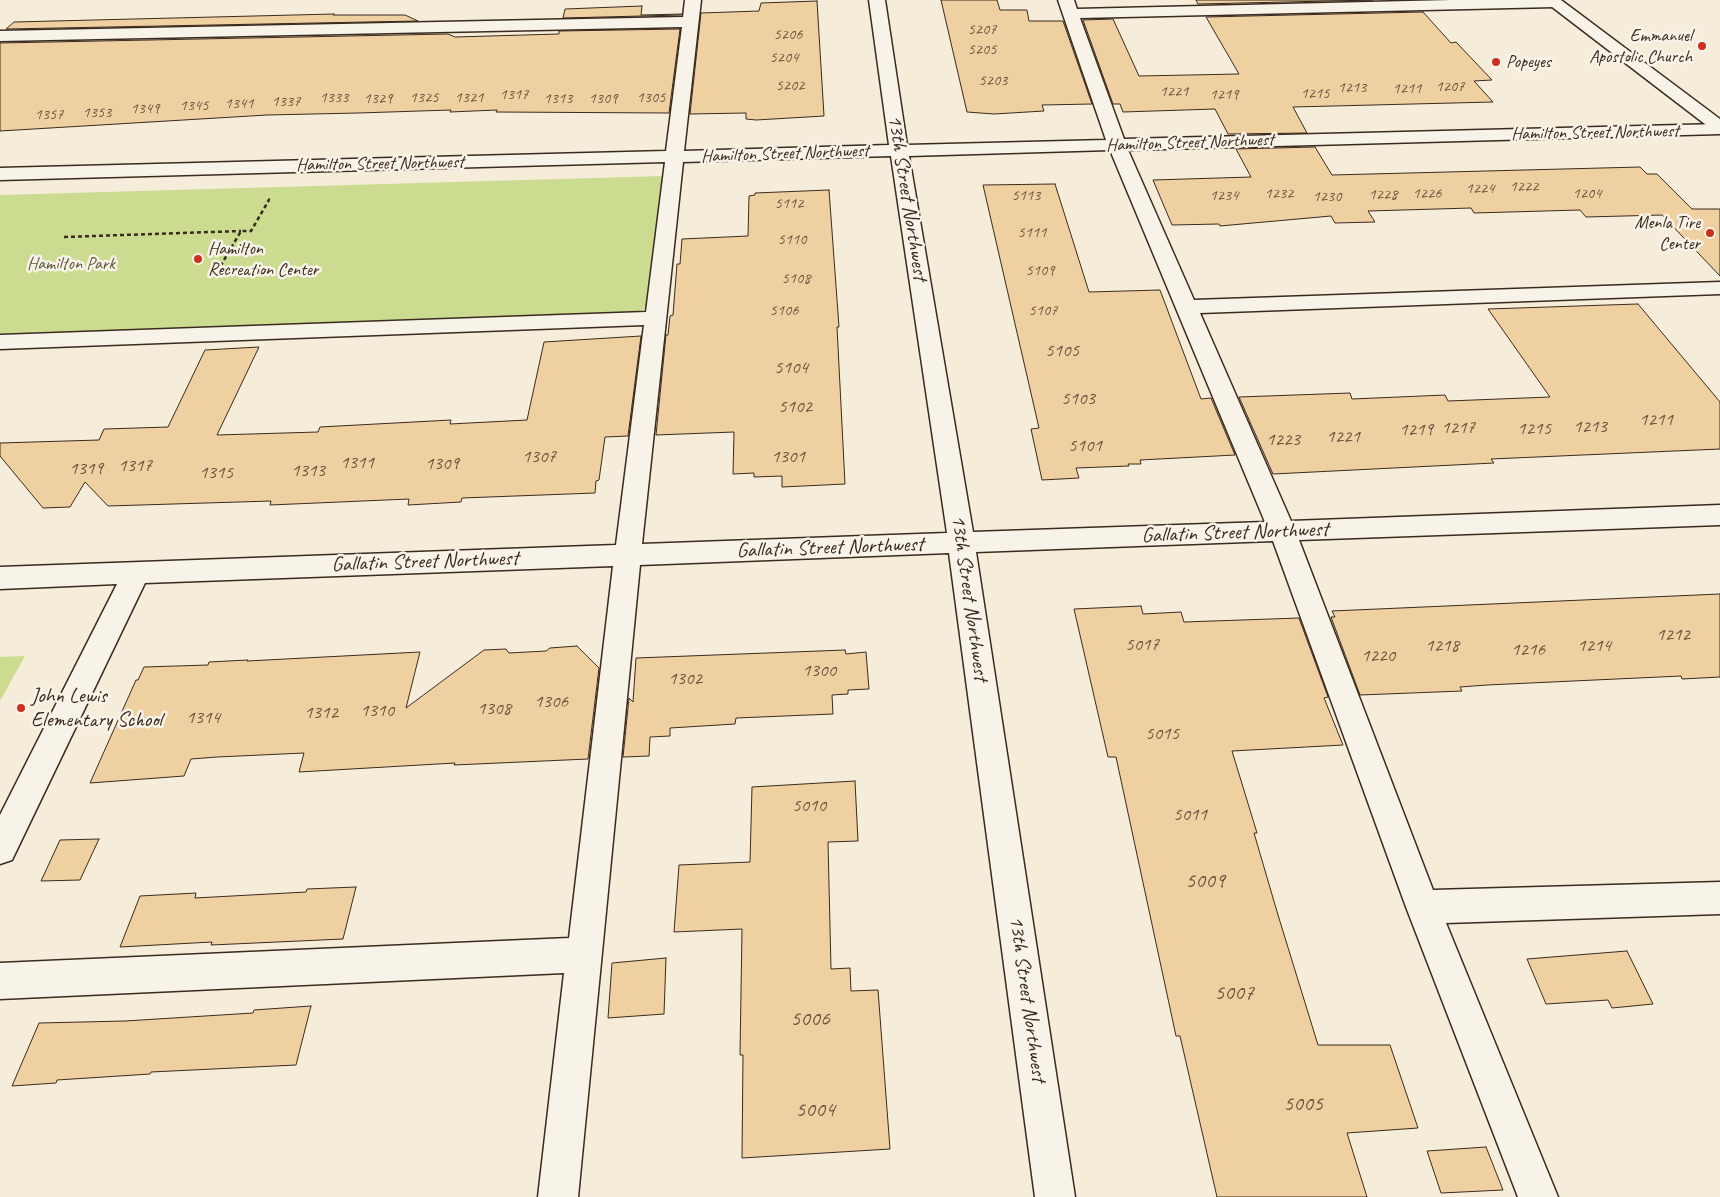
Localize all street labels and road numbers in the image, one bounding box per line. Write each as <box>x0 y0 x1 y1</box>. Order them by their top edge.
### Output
street label: 13th Street Northwest <box>881 113 933 283</box>
street label: Hamilton Street Northwest <box>1511 121 1679 145</box>
street label: Hamilton Street Northwest <box>1106 129 1274 157</box>
street label: Hamilton Street Northwest <box>701 140 869 168</box>
street label: Hamilton Street Northwest <box>296 152 464 176</box>
street label: 13th Street Northwest <box>945 514 993 682</box>
street label: Gallatin Street Northwest <box>1141 517 1329 549</box>
street label: Gallatin Street Northwest <box>736 532 924 564</box>
street label: Gallatin Street Northwest <box>331 546 519 578</box>
street label: 13th Street Northwest <box>1003 915 1051 1083</box>

